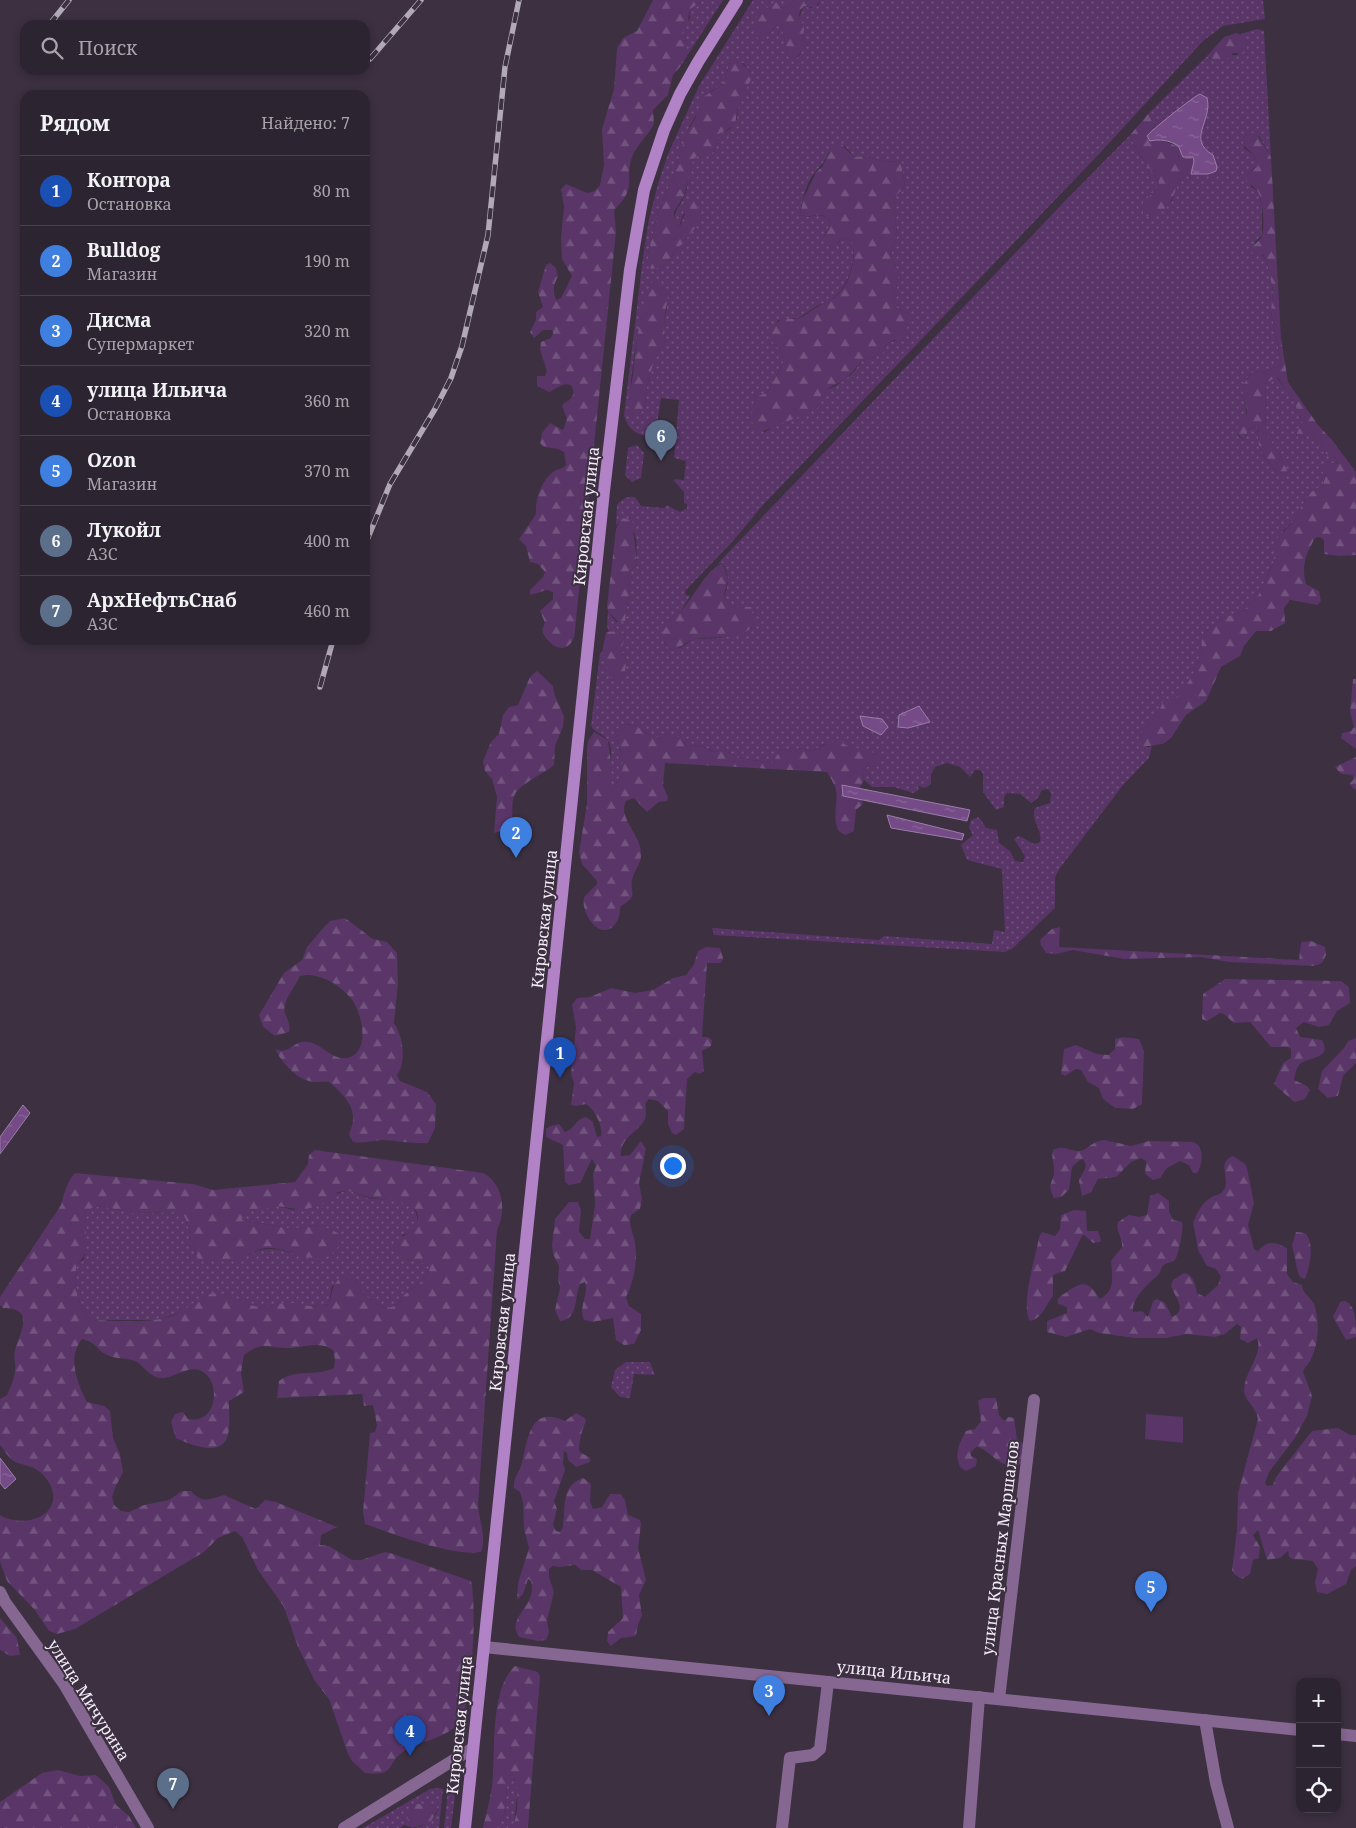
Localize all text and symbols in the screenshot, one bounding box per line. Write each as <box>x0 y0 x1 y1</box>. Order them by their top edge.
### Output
search box <box>20 20 370 75</box>
icon: search <box>38 34 66 62</box>
text: Поиск <box>78 35 137 61</box>
text: Рядом <box>40 109 110 137</box>
text: Найдено: 7 <box>261 112 350 134</box>
text: Контора <box>87 167 171 193</box>
text: 1 <box>51 180 61 202</box>
text: 80 m <box>313 180 350 202</box>
text: Остановка <box>87 193 172 215</box>
text: Bulldog <box>87 237 160 263</box>
text: 2 <box>51 250 61 272</box>
text: 190 m <box>304 250 350 272</box>
text: Магазин <box>87 263 157 285</box>
text: Дисма <box>87 307 152 333</box>
text: 3 <box>51 320 61 342</box>
text: 320 m <box>304 320 350 342</box>
text: Супермаркет <box>87 333 194 355</box>
text: улица Ильича <box>87 377 227 403</box>
text: 4 <box>51 390 61 412</box>
text: 360 m <box>304 390 350 412</box>
text: Остановка <box>87 403 172 425</box>
pin: 6 <box>645 420 677 461</box>
street label: Кировская улица <box>568 445 604 587</box>
text: Ozon <box>87 447 136 473</box>
text: 5 <box>51 460 61 482</box>
text: 370 m <box>304 460 350 482</box>
text: Магазин <box>87 473 157 495</box>
text: Лукойл <box>87 517 161 543</box>
text: 6 <box>51 530 61 552</box>
text: 400 m <box>304 530 350 552</box>
text: АЗС <box>87 543 118 565</box>
text: АрхНефтьСнаб <box>87 587 237 613</box>
text: 7 <box>51 600 61 622</box>
text: 460 m <box>304 600 350 622</box>
text: АЗС <box>87 613 118 635</box>
pin: 2 <box>500 817 532 858</box>
street label: Кировская улица <box>526 848 562 990</box>
pin: 1 <box>544 1037 576 1078</box>
your location <box>660 1153 686 1179</box>
street label: Кировская улица <box>484 1251 520 1393</box>
street label: улица Красных Маршалов <box>976 1439 1024 1656</box>
pin: 5 <box>1135 1571 1167 1612</box>
street label: улица Мичурина <box>43 1635 135 1765</box>
street label: Кировская улица <box>441 1654 477 1796</box>
street label: улица Ильича <box>836 1655 952 1689</box>
pin: 3 <box>753 1675 785 1716</box>
map controls <box>1296 1678 1341 1813</box>
button: + <box>1296 1678 1341 1723</box>
pin: 4 <box>394 1715 426 1756</box>
button: − <box>1296 1723 1341 1768</box>
pin: 7 <box>157 1768 189 1809</box>
button: locate <box>1296 1768 1341 1813</box>

